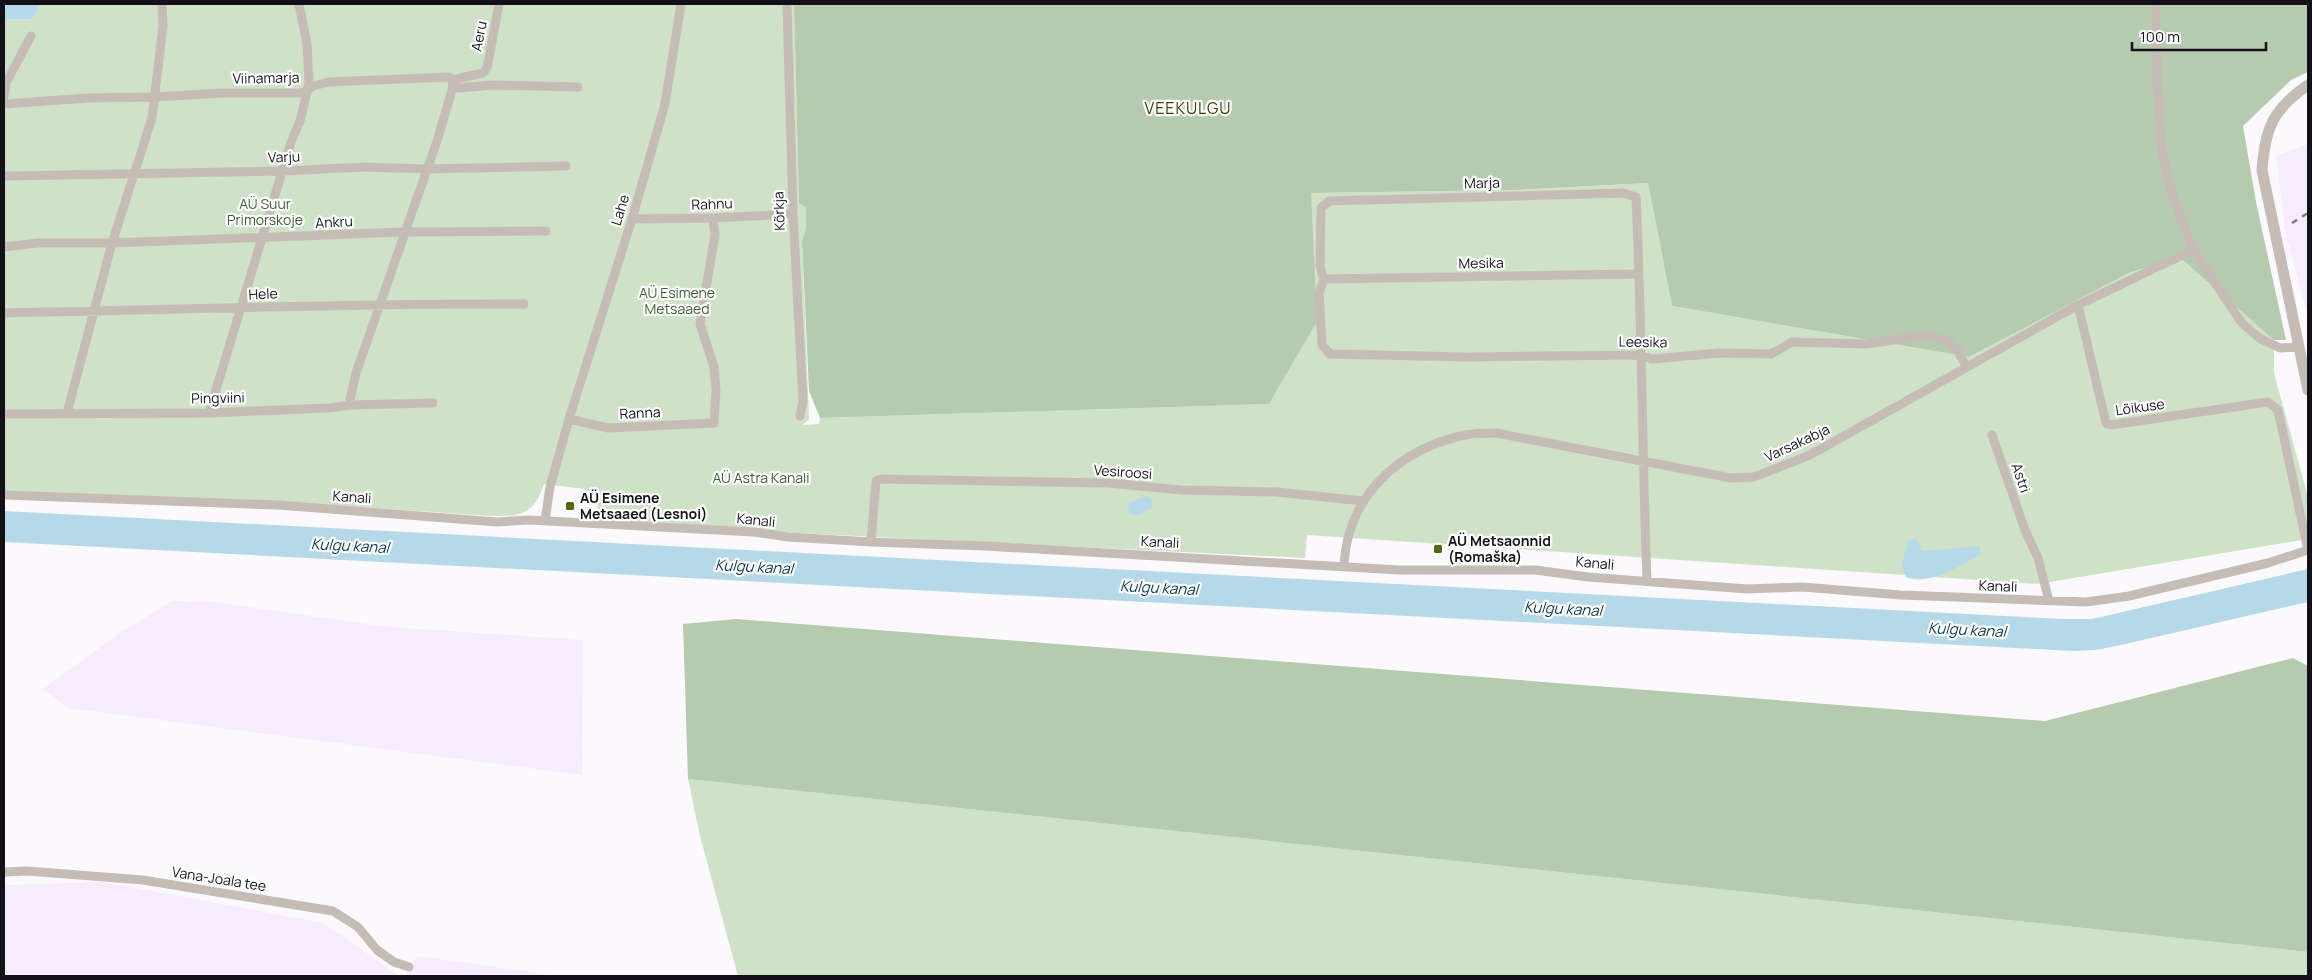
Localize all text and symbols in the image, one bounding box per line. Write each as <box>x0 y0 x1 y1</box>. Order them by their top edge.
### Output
street label: Aeru <box>466 19 491 53</box>
scale bar <box>2132 20 2266 52</box>
text: 100 m <box>2140 26 2180 47</box>
street label: Viinamarja <box>232 67 300 88</box>
district label: VEEKULGU <box>1145 97 1231 119</box>
street label: Varju <box>267 146 301 167</box>
street label: Marja <box>1464 172 1500 193</box>
street label: Kõrkja <box>768 191 789 231</box>
street label: Lahe <box>606 192 633 228</box>
street label: Rahnu <box>691 193 733 214</box>
park label: AÜ Suur Primorskoje <box>227 194 303 229</box>
street label: Ankru <box>315 211 353 232</box>
street label: Mesika <box>1458 253 1504 272</box>
street label: Hele <box>248 283 278 304</box>
park label: AÜ Esimene Metsaaed <box>639 283 715 318</box>
street label: Leesika <box>1618 332 1668 351</box>
street label: Pingviini <box>191 388 245 407</box>
street label: Lõikuse <box>2114 394 2166 419</box>
street label: Ranna <box>619 402 661 423</box>
street label: Varsakabja <box>1761 419 1832 466</box>
street label: Vesiroosi <box>1093 460 1153 483</box>
street label: Astri <box>2008 460 2035 495</box>
park label: AÜ Astra Kanali <box>712 468 810 487</box>
street label: Kanali <box>332 486 372 507</box>
place label: AÜ Esimene Metsaaed (Lesnoi) <box>580 488 707 523</box>
marker: AÜ Esimene Metsaaed (Lesnoi) <box>564 500 576 512</box>
street label: Kanali <box>736 508 776 531</box>
street label: Kanali <box>1140 531 1180 552</box>
place label: AÜ Metsaonnid (Romaška) <box>1448 531 1551 566</box>
water label: Kulgu kanal <box>310 533 392 558</box>
marker: AÜ Metsaonnid (Romaška) <box>1432 543 1444 555</box>
street label: Kanali <box>1575 551 1615 574</box>
water label: Kulgu kanal <box>714 554 796 579</box>
water label: Kulgu kanal <box>1119 575 1201 600</box>
street label: Kanali <box>1978 575 2018 596</box>
water label: Kulgu kanal <box>1523 596 1605 621</box>
water label: Kulgu kanal <box>1927 617 2009 642</box>
street label: Vana-Joala tee <box>171 862 268 895</box>

